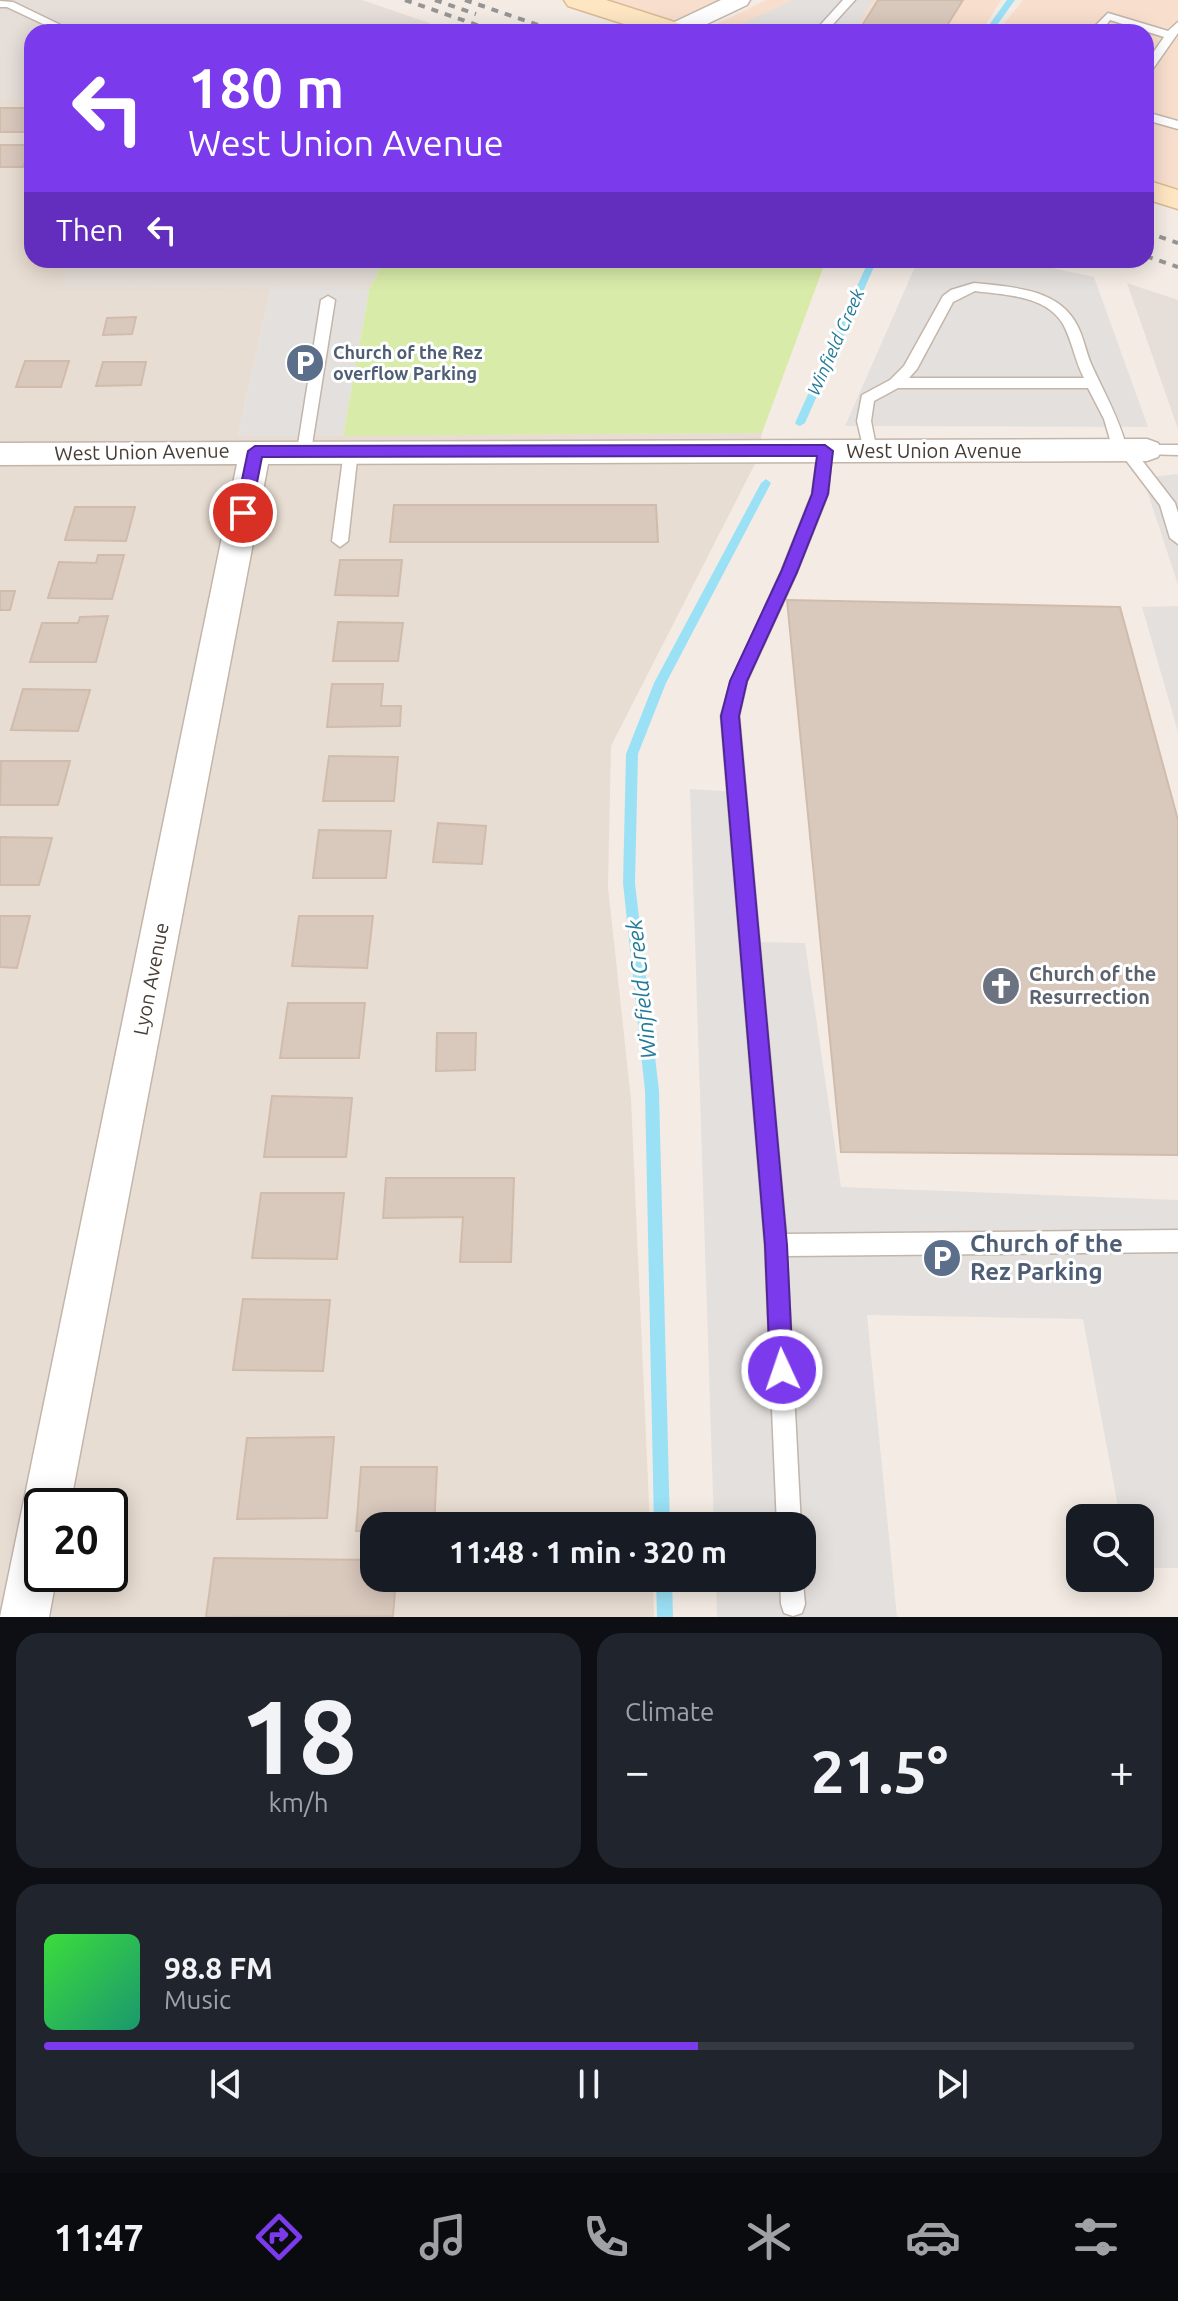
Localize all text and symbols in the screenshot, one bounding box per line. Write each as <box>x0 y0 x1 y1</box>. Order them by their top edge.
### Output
icon: left <box>56 56 160 160</box>
text: 180 m <box>188 56 344 119</box>
text: West Union Avenue <box>188 122 504 163</box>
icon: left <box>140 208 184 252</box>
text: Then <box>56 213 124 247</box>
water label: Winfield Creek <box>803 284 869 398</box>
parking icon: Church of the Rez overflow Parking <box>284 342 326 384</box>
place label: Church of the Rez overflow Parking <box>333 342 483 383</box>
street label: West Union Avenue <box>54 438 230 465</box>
street label: West Union Avenue <box>846 439 1022 462</box>
pin <box>209 479 277 547</box>
icon: arrive <box>221 491 265 535</box>
water label: Winfield Creek <box>621 917 661 1060</box>
street label: Lyon Avenue <box>128 920 173 1037</box>
place label: Church of the Resurrection <box>1029 962 1156 1008</box>
church icon: Church of the Resurrection <box>980 965 1022 1007</box>
place label: Church of the Rez Parking <box>970 1230 1123 1285</box>
parking icon: Church of the Rez Parking <box>921 1237 963 1279</box>
position arrow <box>740 1328 824 1412</box>
speed limit sign: 20 <box>24 1488 128 1592</box>
map controls <box>1066 1504 1154 1592</box>
button: search <box>1066 1504 1154 1592</box>
text: 11:48 · 1 min · 320 m <box>449 1535 727 1569</box>
text: 18 <box>240 1677 357 1794</box>
text: Climate <box>625 1697 714 1726</box>
text: 21.5° <box>811 1737 948 1804</box>
text: − <box>625 1746 650 1795</box>
text: + <box>1109 1746 1134 1795</box>
text: km/h <box>268 1788 329 1817</box>
text: 98.8 FM <box>164 1951 273 1985</box>
text: Music <box>164 1985 231 2014</box>
icon: previous <box>204 2062 248 2106</box>
icon: pause <box>567 2062 611 2106</box>
icon: next <box>930 2062 974 2106</box>
icon: directions <box>251 2209 307 2265</box>
icon: music <box>415 2209 471 2265</box>
icon: phone <box>578 2209 634 2265</box>
icon: climate <box>741 2209 797 2265</box>
icon: car <box>905 2209 961 2265</box>
icon: filters <box>1068 2209 1124 2265</box>
text: 11:47 <box>54 2217 144 2258</box>

